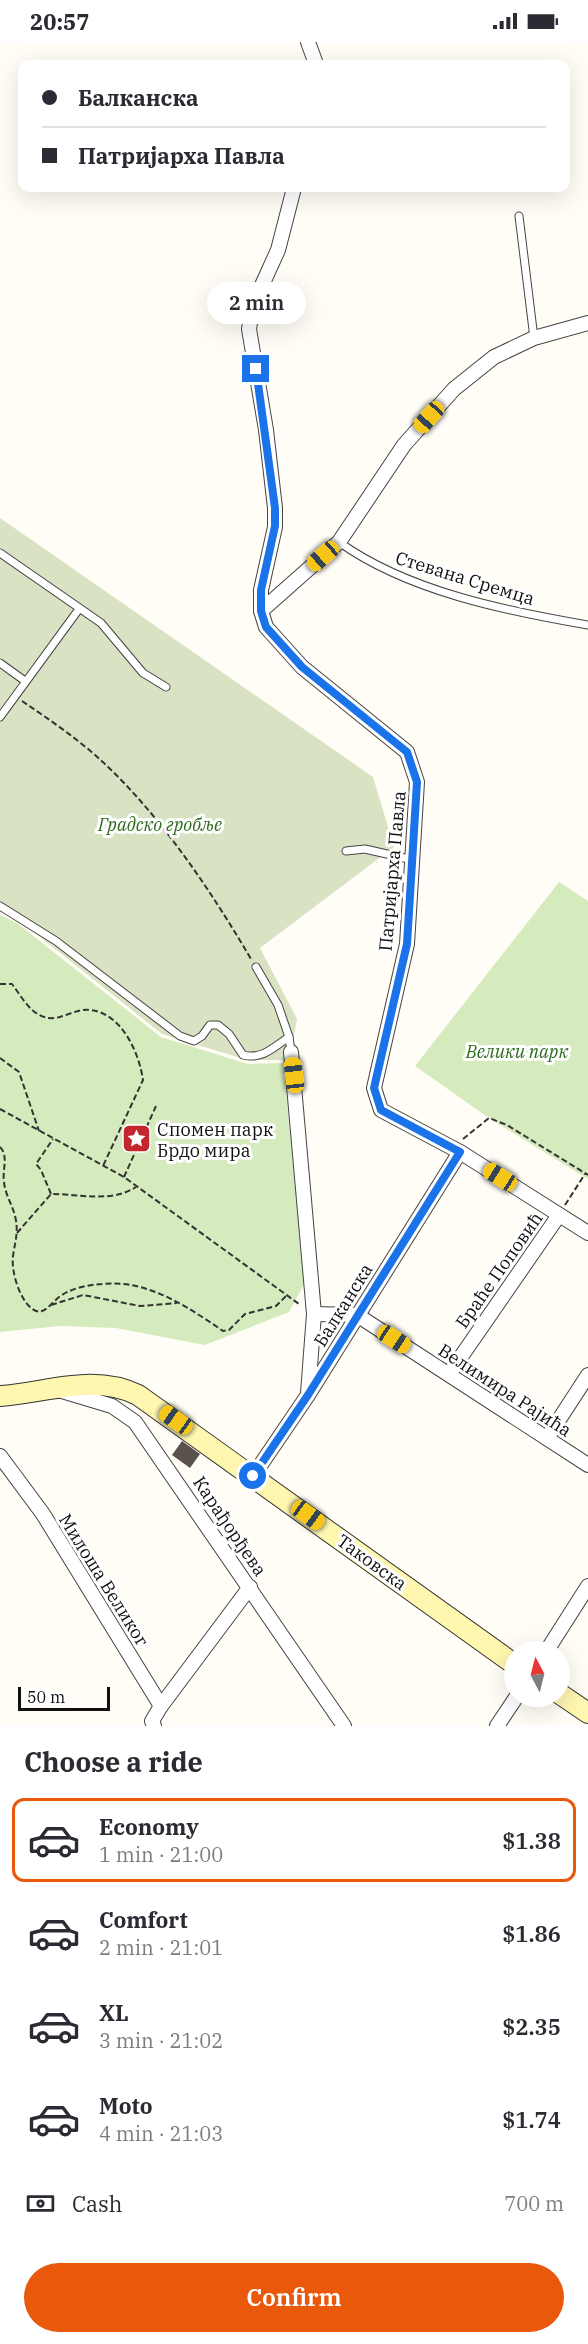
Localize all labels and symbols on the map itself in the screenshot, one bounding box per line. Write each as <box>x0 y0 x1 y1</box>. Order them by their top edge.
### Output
callout: 2 min <box>206 282 306 324</box>
route end <box>242 355 269 382</box>
car <box>410 398 448 436</box>
car <box>304 537 342 575</box>
street label: Стевана Сремца <box>393 546 537 610</box>
street label: Патријарха Павла <box>374 790 410 952</box>
park label: Градско гробље <box>97 813 222 836</box>
park label: Велики парк <box>465 1040 568 1063</box>
car <box>283 1056 305 1094</box>
place label: Спомен парк Брдо мира <box>157 1118 274 1162</box>
place icon: Спомен парк Брдо мира <box>120 1123 152 1155</box>
car <box>480 1160 520 1194</box>
street label: Браће Поповић <box>450 1207 548 1333</box>
street label: Балканска <box>308 1259 378 1351</box>
car <box>374 1322 414 1356</box>
street label: Велимира Рајића <box>434 1338 576 1442</box>
car <box>156 1402 196 1438</box>
route start <box>239 1462 266 1489</box>
street label: Карађорђева <box>188 1472 272 1580</box>
car <box>288 1497 328 1533</box>
street label: Милоша Великог <box>54 1509 154 1651</box>
street label: Таковска <box>332 1529 412 1595</box>
north arrow <box>504 1641 570 1707</box>
scale bar <box>18 1684 110 1712</box>

